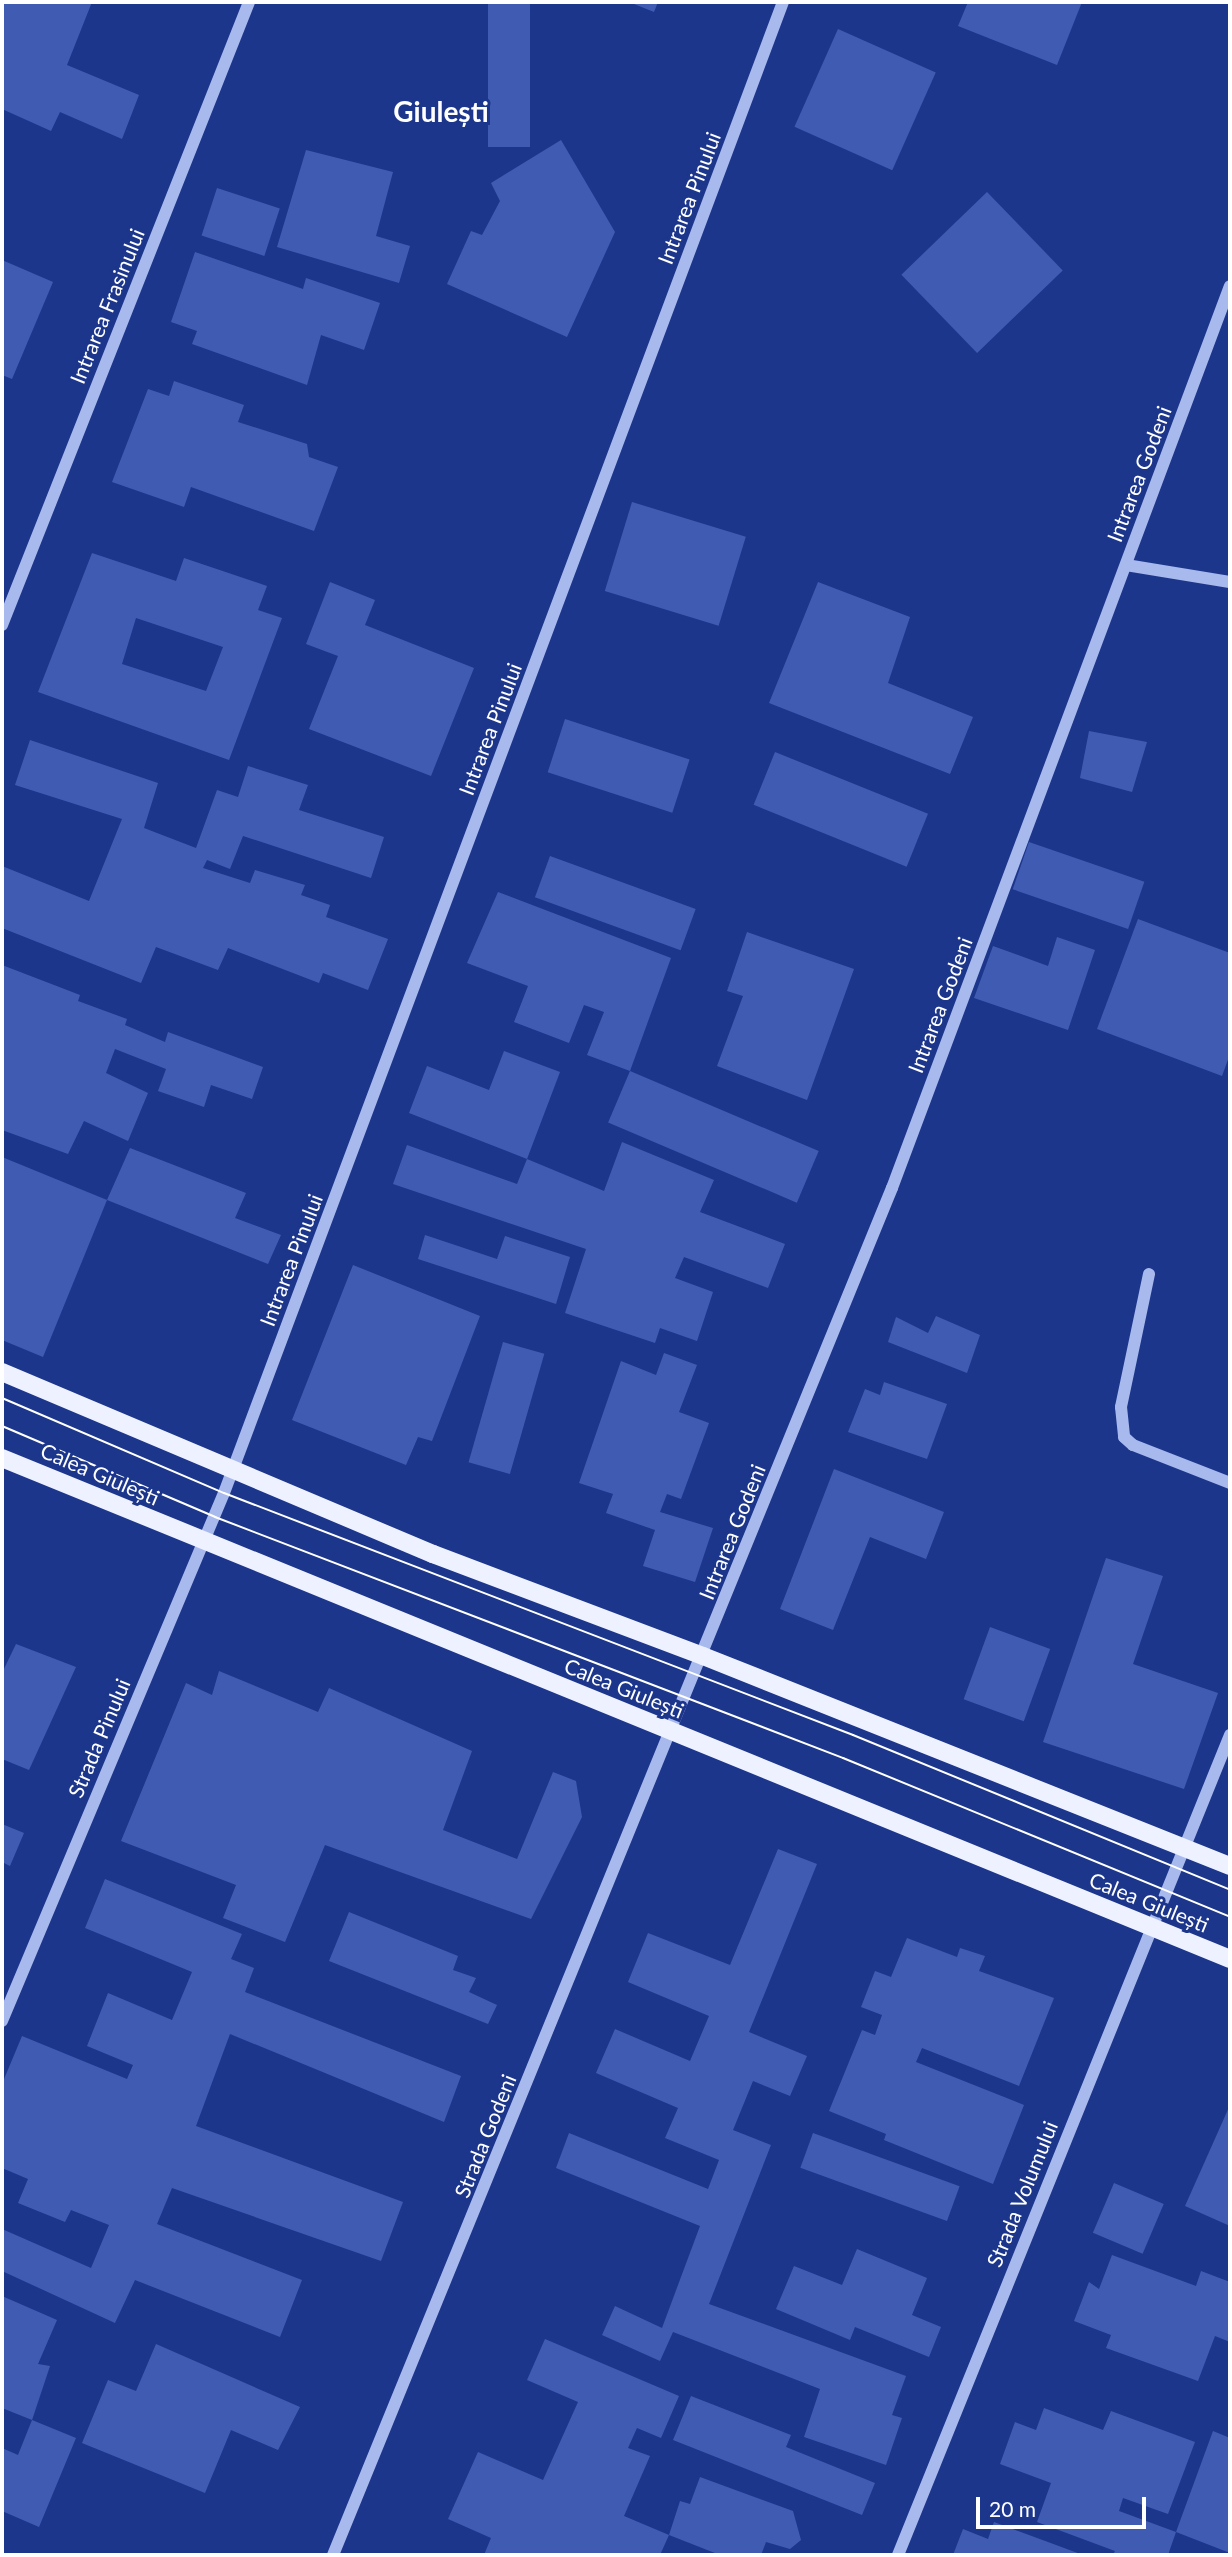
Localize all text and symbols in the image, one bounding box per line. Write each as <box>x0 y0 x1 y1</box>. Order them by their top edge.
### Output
district label: Giulești <box>393 94 489 128</box>
street label: Intrarea Pinului <box>652 128 726 268</box>
street label: Intrarea Frasinului <box>64 225 150 387</box>
street label: Intrarea Godeni <box>1102 402 1176 546</box>
street label: Intrarea Pinului <box>453 659 527 799</box>
street label: Intrarea Godeni <box>903 933 977 1077</box>
street label: Intrarea Pinului <box>254 1190 328 1330</box>
street label: Calea Giulești <box>37 1438 163 1510</box>
street label: Intrarea Godeni <box>693 1461 771 1603</box>
street label: Calea Giulești <box>561 1653 687 1723</box>
street label: Strada Pinului <box>63 1675 135 1801</box>
street label: Calea Giulești <box>1086 1867 1212 1937</box>
street label: Strada Godeni <box>449 2071 521 2201</box>
street label: Strada Volumului <box>981 2117 1063 2271</box>
scale bar <box>980 2484 1150 2528</box>
text: 20 m <box>989 2496 1036 2521</box>

